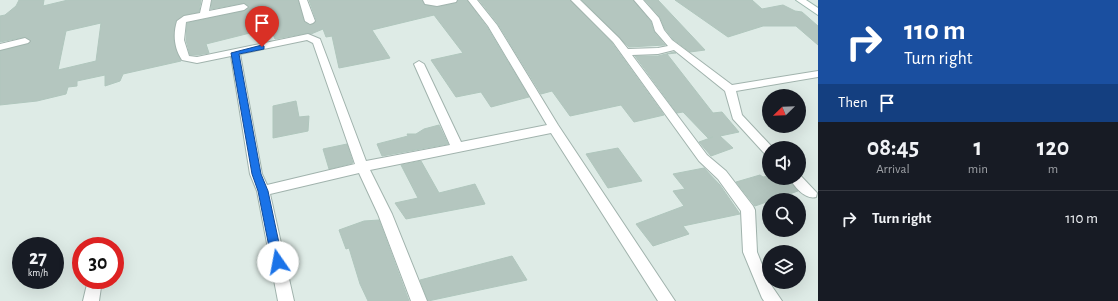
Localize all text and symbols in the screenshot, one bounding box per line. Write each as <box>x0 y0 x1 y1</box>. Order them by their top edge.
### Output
pin <box>245 6 279 47</box>
icon: arrive <box>251 12 273 34</box>
icon: right <box>838 16 890 68</box>
text: 110 m <box>904 17 966 45</box>
text: Turn right <box>904 50 973 68</box>
north arrow <box>762 89 806 133</box>
map controls <box>762 89 806 289</box>
icon: arrive <box>876 92 898 114</box>
text: Then <box>838 95 868 110</box>
text: 08:45 <box>867 136 919 160</box>
text: 1 <box>974 136 982 160</box>
text: 120 <box>1037 136 1069 160</box>
button: sound <box>762 141 806 185</box>
text: Arrival <box>876 163 910 176</box>
text: min <box>968 163 988 176</box>
text: m <box>1048 163 1058 176</box>
button: search <box>762 193 806 237</box>
icon: right <box>838 208 860 230</box>
text: Turn right <box>872 211 931 226</box>
text: 110 m <box>1065 211 1098 226</box>
speed limit sign: 30 <box>72 237 124 289</box>
position arrow <box>257 241 299 283</box>
button: layers <box>762 245 806 289</box>
text: 27 <box>29 248 47 268</box>
text: km/h <box>28 268 48 278</box>

